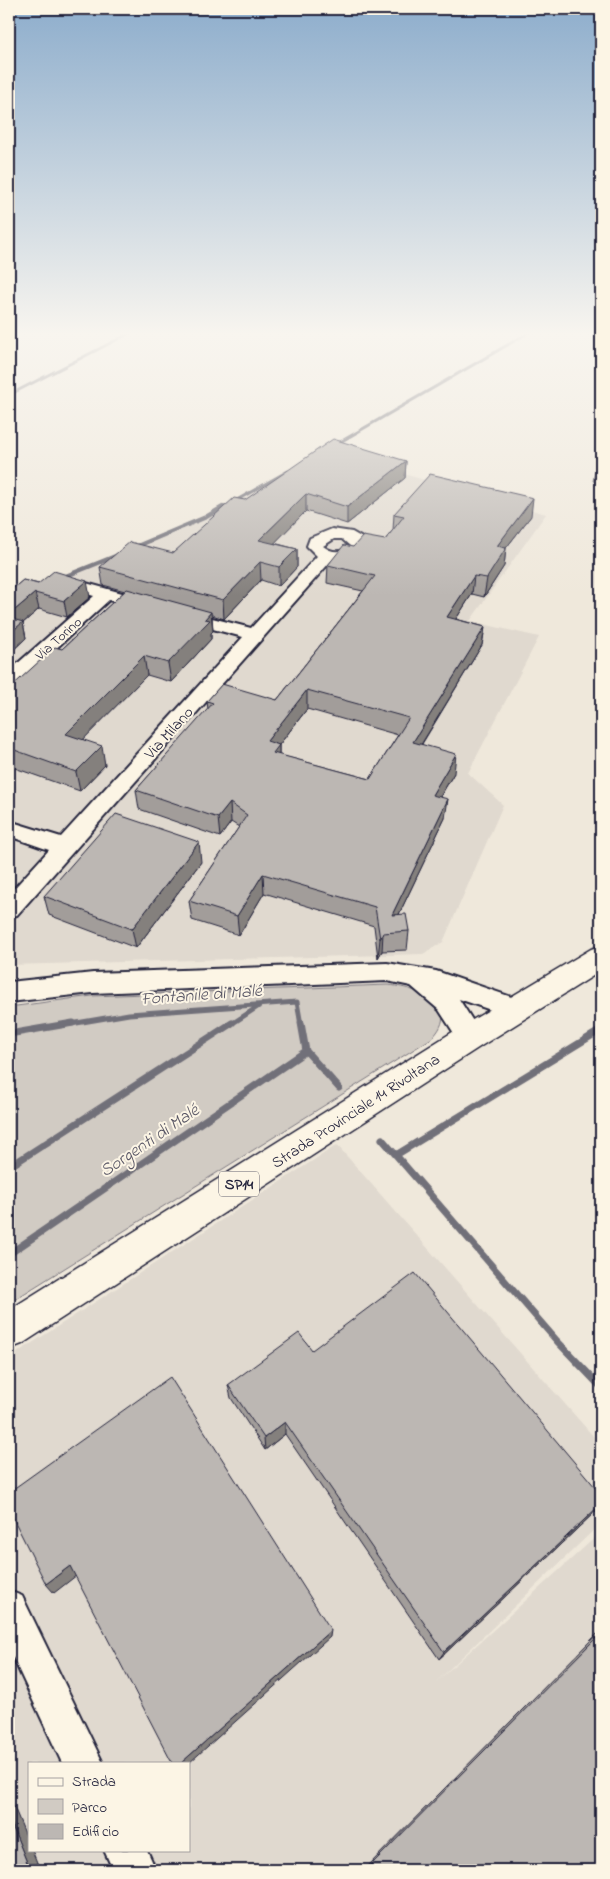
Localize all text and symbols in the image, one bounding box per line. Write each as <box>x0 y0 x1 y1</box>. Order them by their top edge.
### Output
street label: Via Torino <box>30 612 87 667</box>
street label: Via Milano <box>138 702 200 766</box>
water label: Fontanile di Malé <box>140 979 263 1013</box>
street label: Strada Provinciale 14 Rivoltana <box>267 1048 445 1175</box>
water label: Sorgenti di Malé <box>95 1098 206 1185</box>
road number: SP14 <box>219 1172 259 1196</box>
legend <box>28 1762 190 1852</box>
text: Strada <box>72 1771 116 1793</box>
text: Parco <box>72 1797 107 1819</box>
text: Edificio <box>72 1821 119 1843</box>

